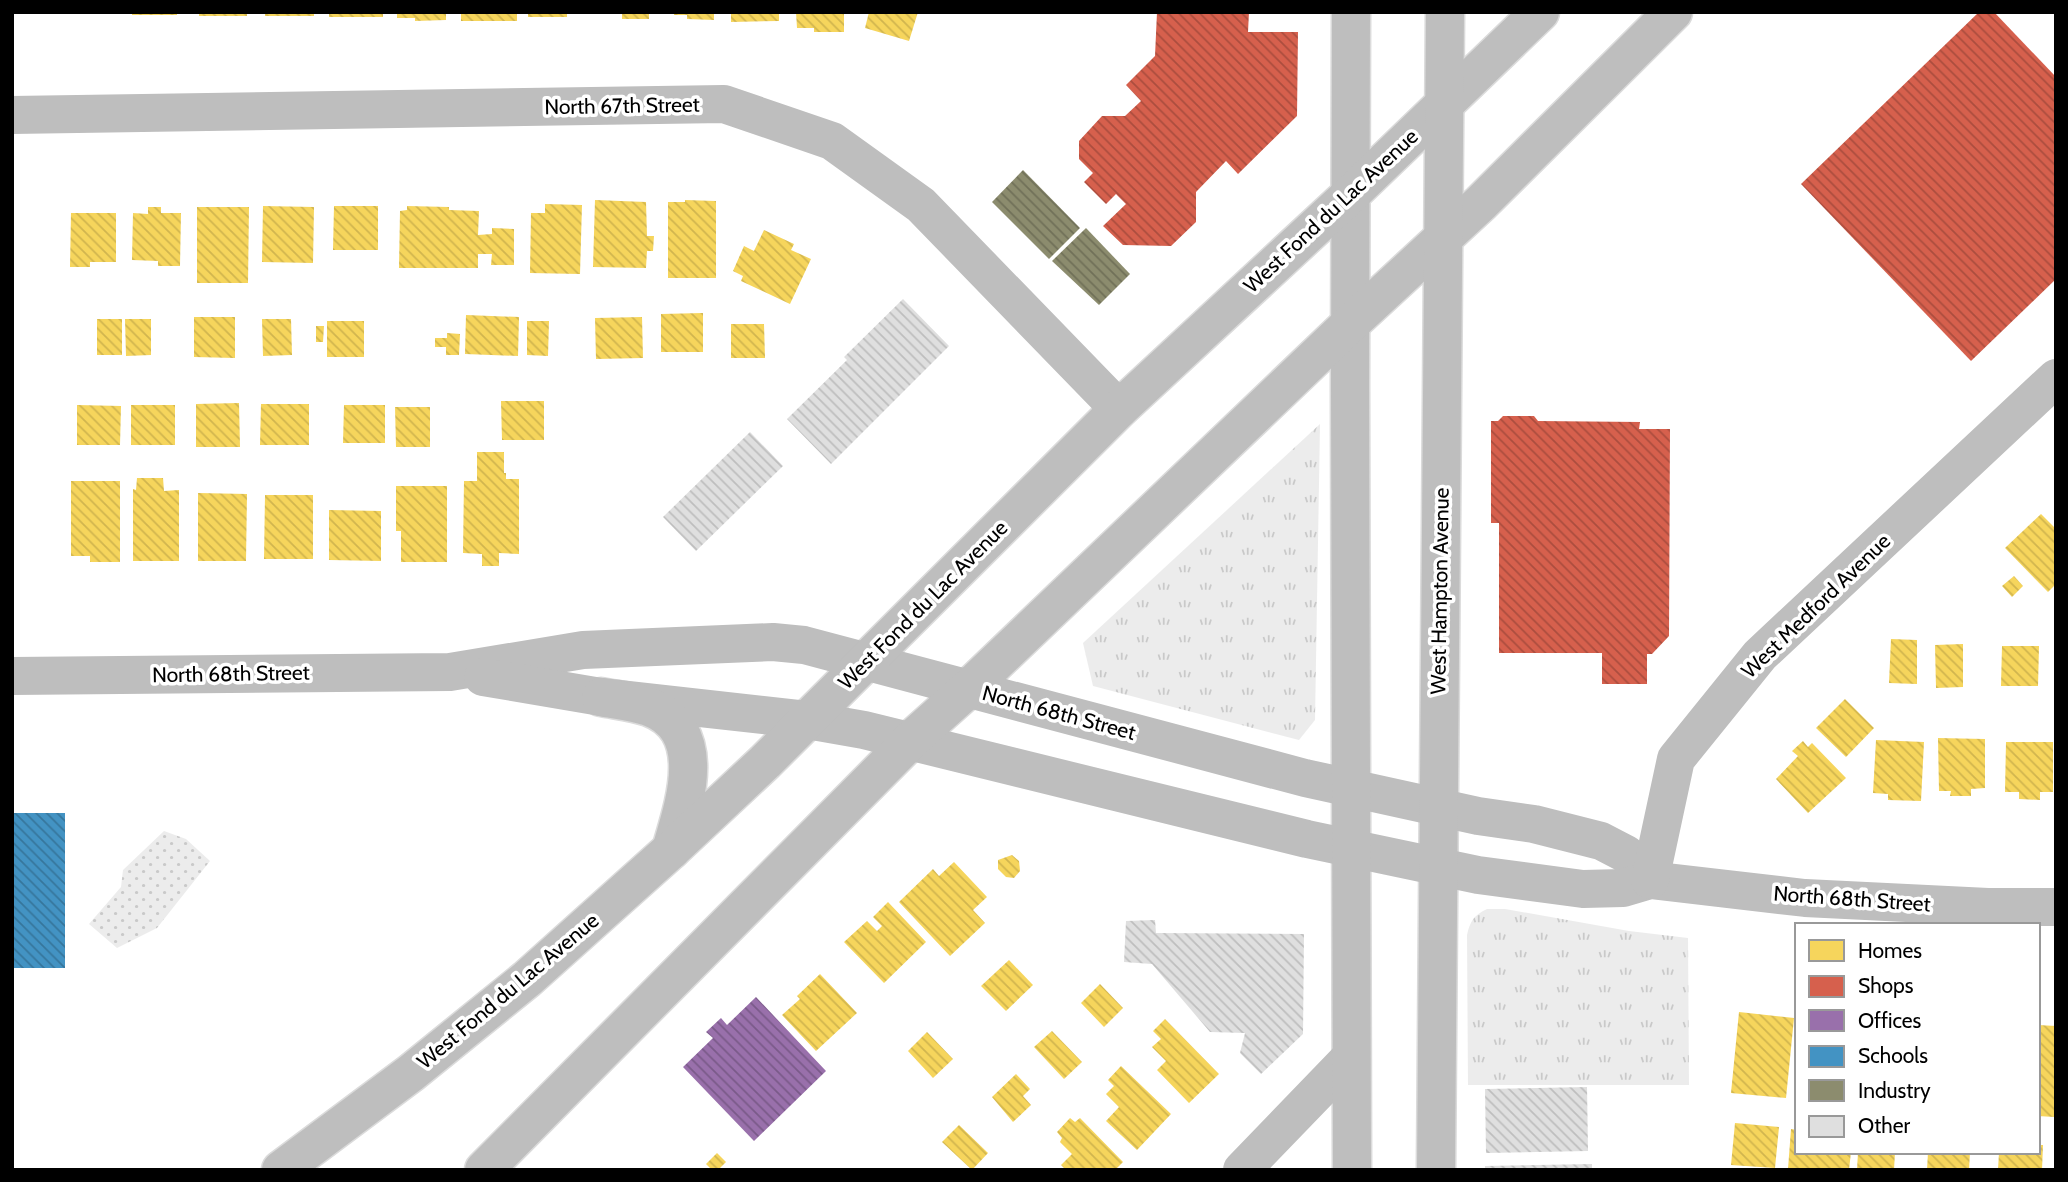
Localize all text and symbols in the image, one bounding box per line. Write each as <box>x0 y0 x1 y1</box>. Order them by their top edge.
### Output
street label: North 67th Street <box>544 92 700 119</box>
street label: West Fond du Lac Avenue <box>1238 123 1423 298</box>
street label: West Hampton Avenue <box>1425 487 1454 694</box>
street label: West Fond du Lac Avenue <box>833 515 1013 694</box>
street label: West Medford Avenue <box>1736 528 1895 683</box>
street label: North 68th Street <box>152 660 310 687</box>
street label: North 68th Street <box>980 680 1139 745</box>
street label: North 68th Street <box>1773 881 1932 916</box>
street label: West Fond du Lac Avenue <box>412 907 604 1074</box>
legend <box>1795 923 2040 1154</box>
text: Homes <box>1858 938 1922 963</box>
text: Shops <box>1858 973 1914 998</box>
text: Offices <box>1858 1008 1922 1033</box>
text: Schools <box>1858 1043 1928 1068</box>
text: Industry <box>1858 1078 1931 1103</box>
text: Other <box>1858 1113 1910 1138</box>

